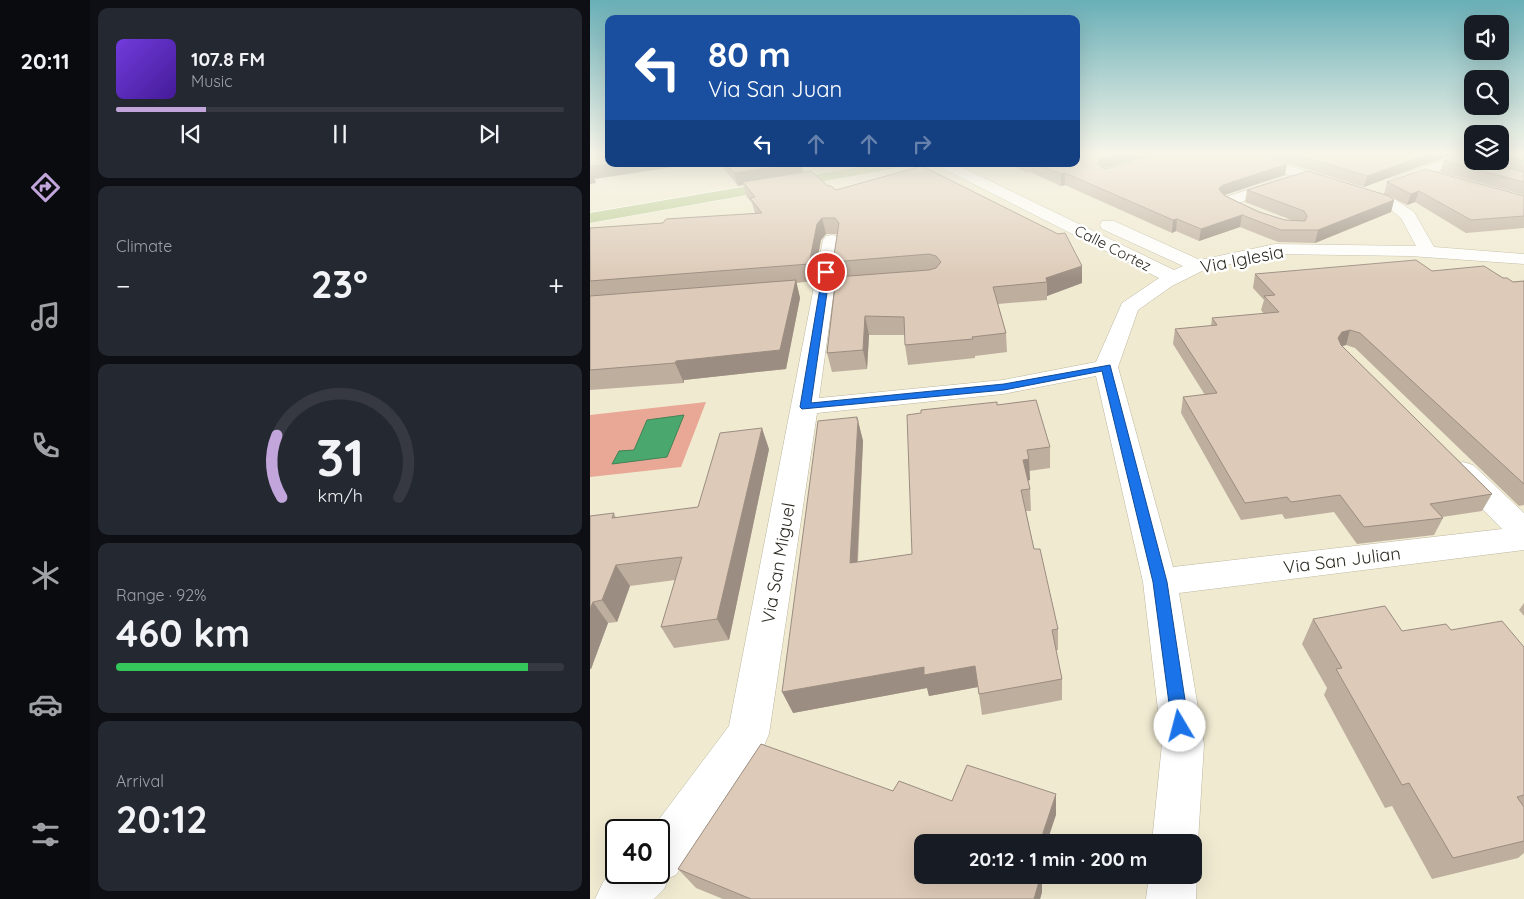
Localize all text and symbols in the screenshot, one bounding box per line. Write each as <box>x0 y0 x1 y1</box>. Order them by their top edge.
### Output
map controls <box>1464 15 1509 170</box>
button: sound <box>1464 15 1509 60</box>
text: 80 m <box>708 32 791 76</box>
icon: left <box>625 35 690 100</box>
text: 20:11 <box>20 47 70 75</box>
text: 107.8 FM <box>191 47 265 71</box>
button: search <box>1464 70 1509 115</box>
text: Music <box>191 71 233 91</box>
text: Via San Juan <box>708 75 842 103</box>
icon: previous <box>177 120 205 148</box>
icon: pause <box>326 120 354 148</box>
icon: next <box>475 120 503 148</box>
button: layers <box>1464 125 1509 170</box>
icon: left <box>749 130 777 158</box>
icon: ahead <box>802 130 830 158</box>
icon: ahead <box>855 130 883 158</box>
icon: right <box>908 130 936 158</box>
icon: directions <box>28 170 63 205</box>
street label: Calle Cortez <box>1071 221 1155 275</box>
text: Climate <box>116 236 172 256</box>
street label: Via Iglesia <box>1198 240 1286 278</box>
pin <box>805 251 847 293</box>
icon: arrive <box>812 258 840 286</box>
text: 23° <box>311 260 368 308</box>
text: − <box>116 268 131 303</box>
text: + <box>548 268 564 303</box>
icon: music <box>28 299 63 334</box>
text: 31 <box>316 424 364 489</box>
icon: phone <box>28 428 63 463</box>
text: km/h <box>317 484 363 506</box>
street label: Via San Miguel <box>756 501 800 625</box>
street label: Via San Julian <box>1282 541 1402 579</box>
icon: climate <box>28 558 63 593</box>
text: Range · 92% <box>116 585 207 605</box>
text: 460 km <box>116 609 250 657</box>
icon: car <box>28 687 63 722</box>
position arrow <box>1153 699 1205 751</box>
text: Arrival <box>116 771 164 791</box>
text: 20:12 <box>116 795 208 843</box>
icon: filters <box>28 817 63 852</box>
speed limit sign: 40 <box>605 819 670 884</box>
text: 20:12 · 1 min · 200 m <box>969 847 1147 871</box>

